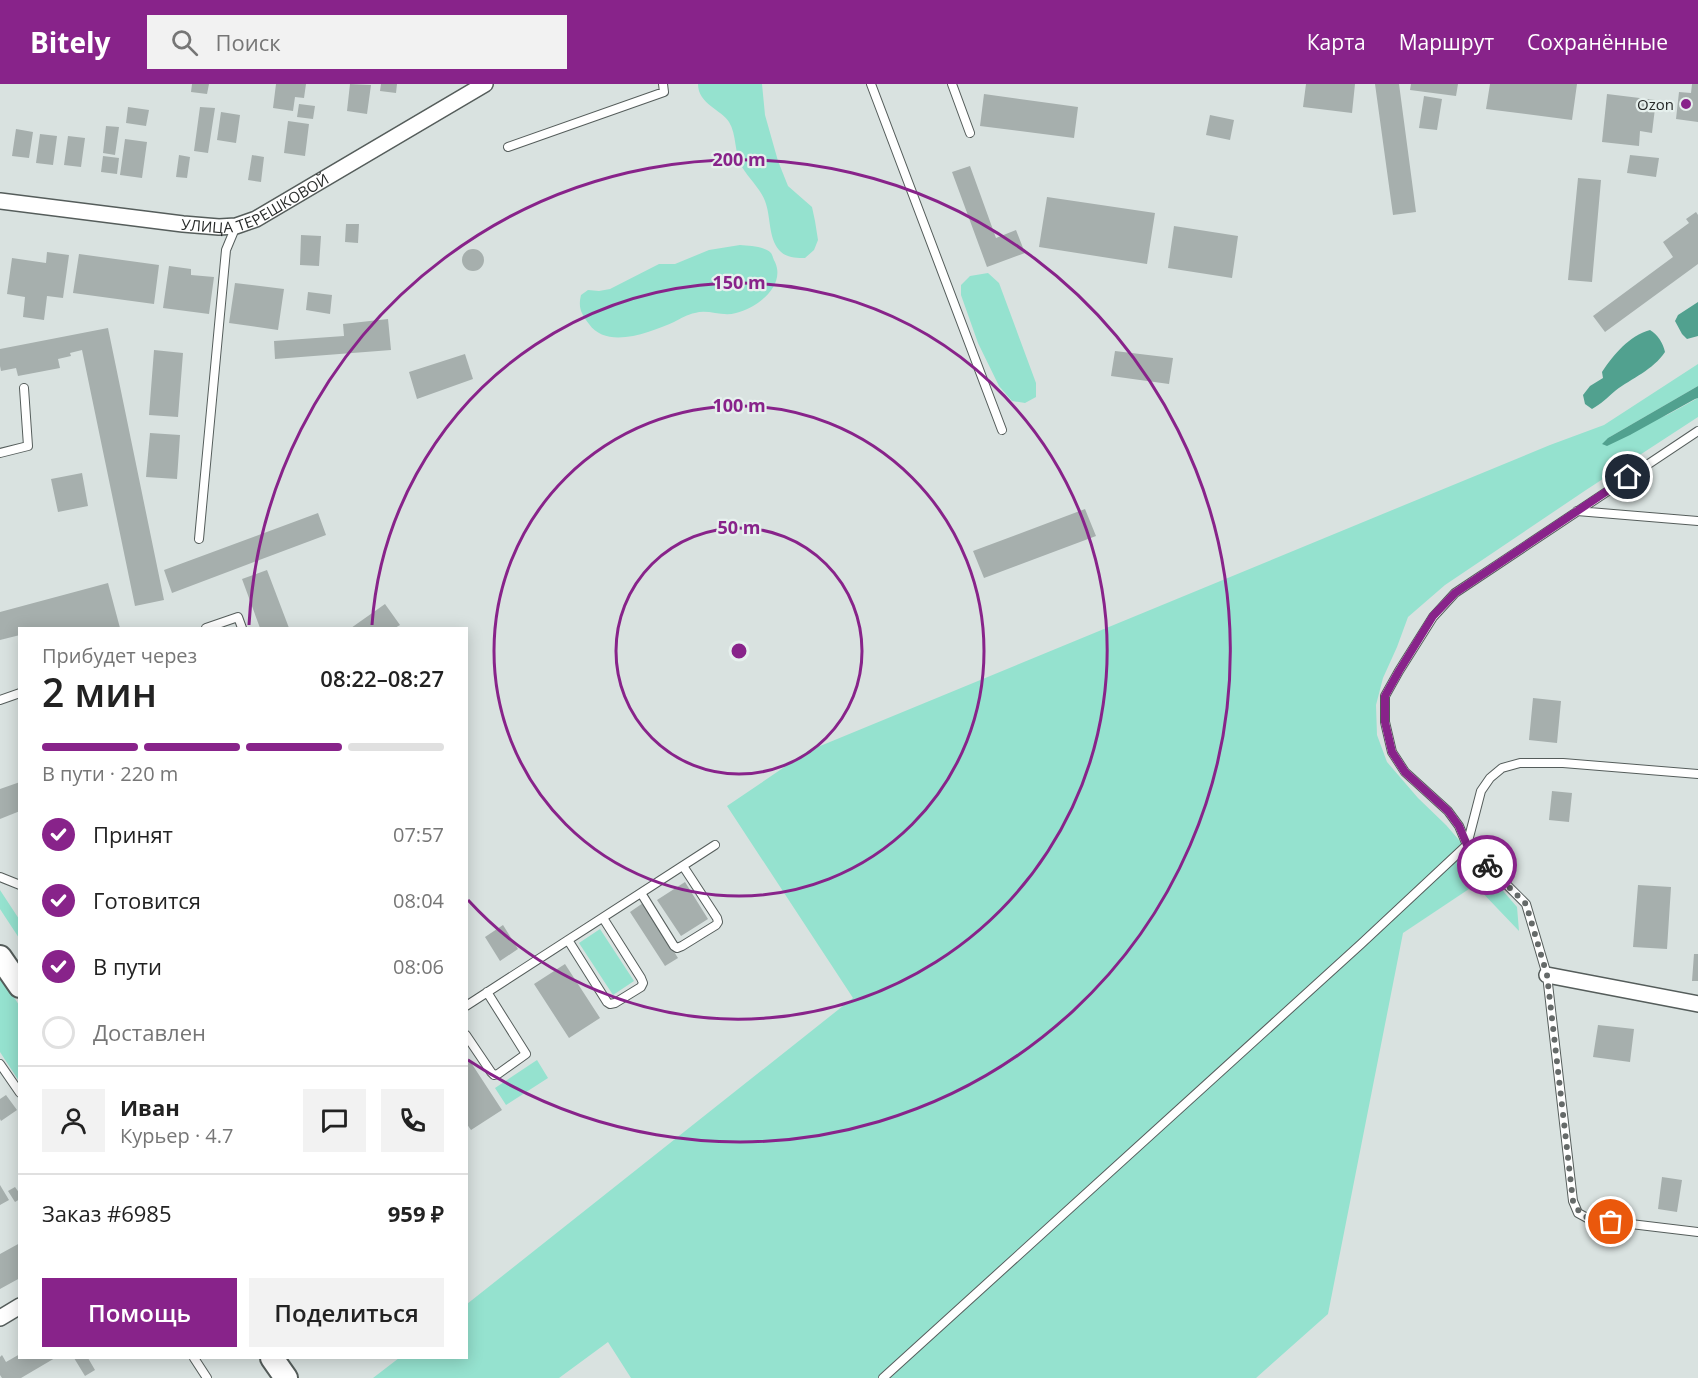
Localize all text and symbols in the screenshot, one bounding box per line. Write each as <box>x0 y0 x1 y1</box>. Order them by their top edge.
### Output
search box <box>147 15 567 69</box>
text: Bitely <box>30 23 111 61</box>
icon: search <box>168 26 201 59</box>
text: Поиск <box>216 27 281 57</box>
text: Карта <box>1307 28 1366 56</box>
text: Маршрут <box>1399 28 1494 56</box>
text: Сохранённые <box>1527 28 1668 56</box>
place label: Ozon <box>1637 94 1674 114</box>
marker: Ozon <box>1679 97 1693 111</box>
text: 200 m <box>712 147 766 171</box>
street label: УЛИЦА ТЕРЕШКОВОЙ <box>180 168 332 237</box>
text: 150 m <box>712 270 766 294</box>
text: 100 m <box>712 393 766 417</box>
pin <box>1602 451 1653 502</box>
icon: home <box>1611 460 1644 493</box>
text: 50 m <box>718 515 760 539</box>
centre of rings <box>729 641 749 661</box>
text: Прибудет через <box>42 642 197 669</box>
text: 08:22–08:27 <box>320 663 444 693</box>
text: 2 мин <box>42 665 157 718</box>
text: В пути · 220 m <box>42 760 178 787</box>
icon: check <box>42 818 75 851</box>
text: Принят <box>93 819 173 849</box>
text: 07:57 <box>393 821 444 848</box>
courier <box>1457 835 1517 895</box>
icon: bike <box>1471 849 1504 882</box>
icon: check <box>42 884 75 917</box>
text: Готовится <box>93 885 201 915</box>
text: 08:04 <box>393 887 444 914</box>
icon: check <box>42 950 75 983</box>
text: В пути <box>93 951 162 981</box>
text: 08:06 <box>393 953 444 980</box>
text: Доставлен <box>93 1017 206 1047</box>
button: person <box>42 1089 105 1152</box>
button: chat <box>303 1089 366 1152</box>
button: phone <box>381 1089 444 1152</box>
text: Иван <box>120 1092 180 1122</box>
text: Курьер · 4.7 <box>120 1122 234 1149</box>
pin <box>1585 1196 1636 1247</box>
text: Заказ #6985 <box>42 1198 172 1228</box>
text: 959 ₽ <box>388 1198 444 1228</box>
icon: bag <box>1594 1205 1627 1238</box>
button: Помощь <box>42 1278 237 1347</box>
button: Поделиться <box>249 1278 444 1347</box>

